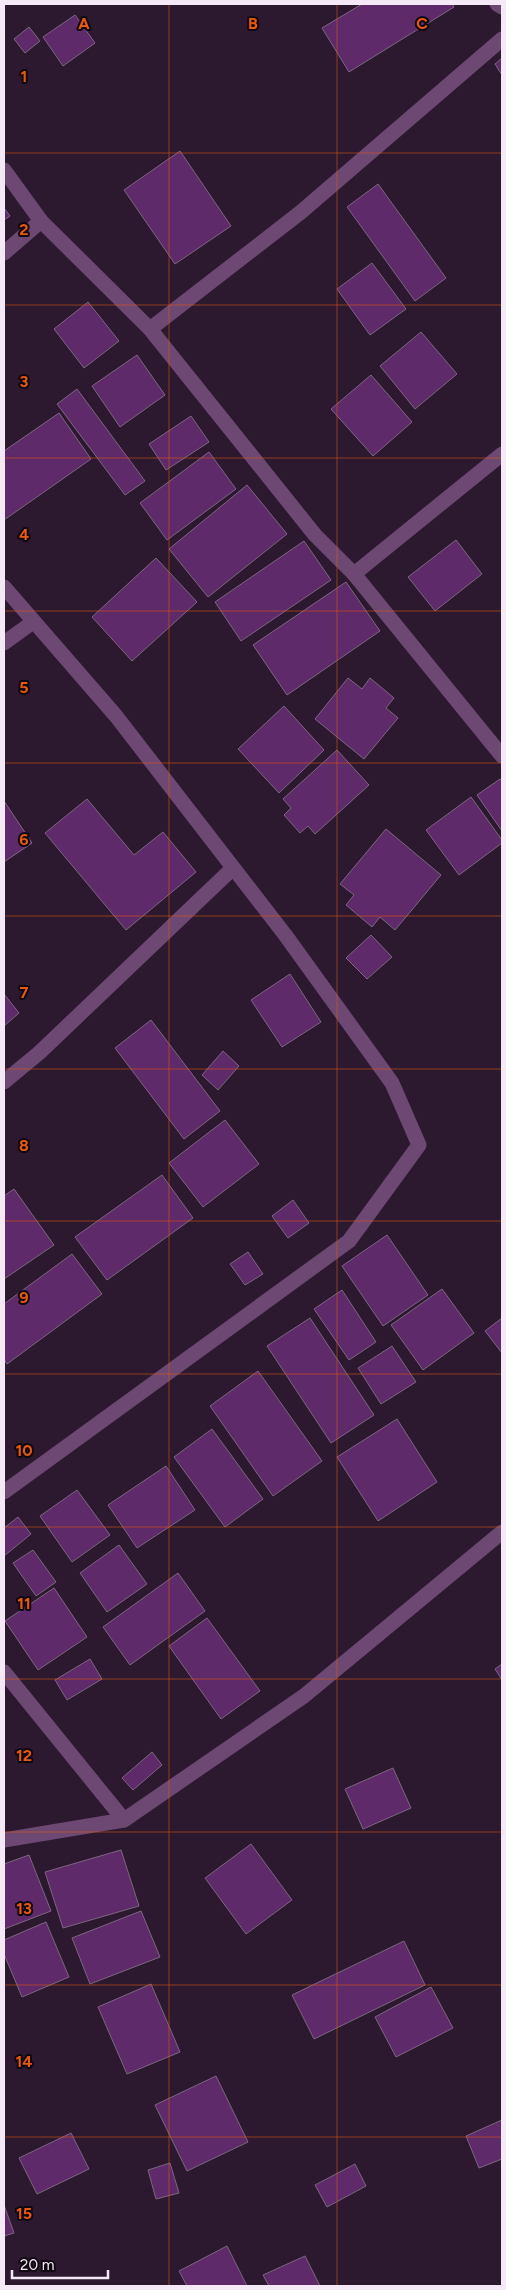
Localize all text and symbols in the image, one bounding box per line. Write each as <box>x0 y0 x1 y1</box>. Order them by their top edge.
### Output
text: A <box>78 14 90 33</box>
text: B <box>248 14 258 33</box>
text: C <box>416 14 428 33</box>
text: 1 <box>21 67 27 86</box>
text: 2 <box>19 220 29 239</box>
text: 3 <box>20 372 29 391</box>
text: 4 <box>19 525 29 544</box>
text: 5 <box>19 678 29 697</box>
text: 6 <box>19 830 29 849</box>
text: 7 <box>20 983 29 1002</box>
text: 8 <box>19 1136 29 1155</box>
text: 9 <box>19 1288 29 1307</box>
text: 10 <box>15 1441 33 1460</box>
text: 11 <box>17 1594 31 1613</box>
text: 12 <box>16 1746 32 1765</box>
text: 13 <box>16 1899 32 1918</box>
text: 14 <box>16 2052 32 2071</box>
text: 15 <box>16 2204 32 2223</box>
scale bar <box>12 2248 109 2280</box>
text: 20 m <box>20 2256 54 2274</box>

